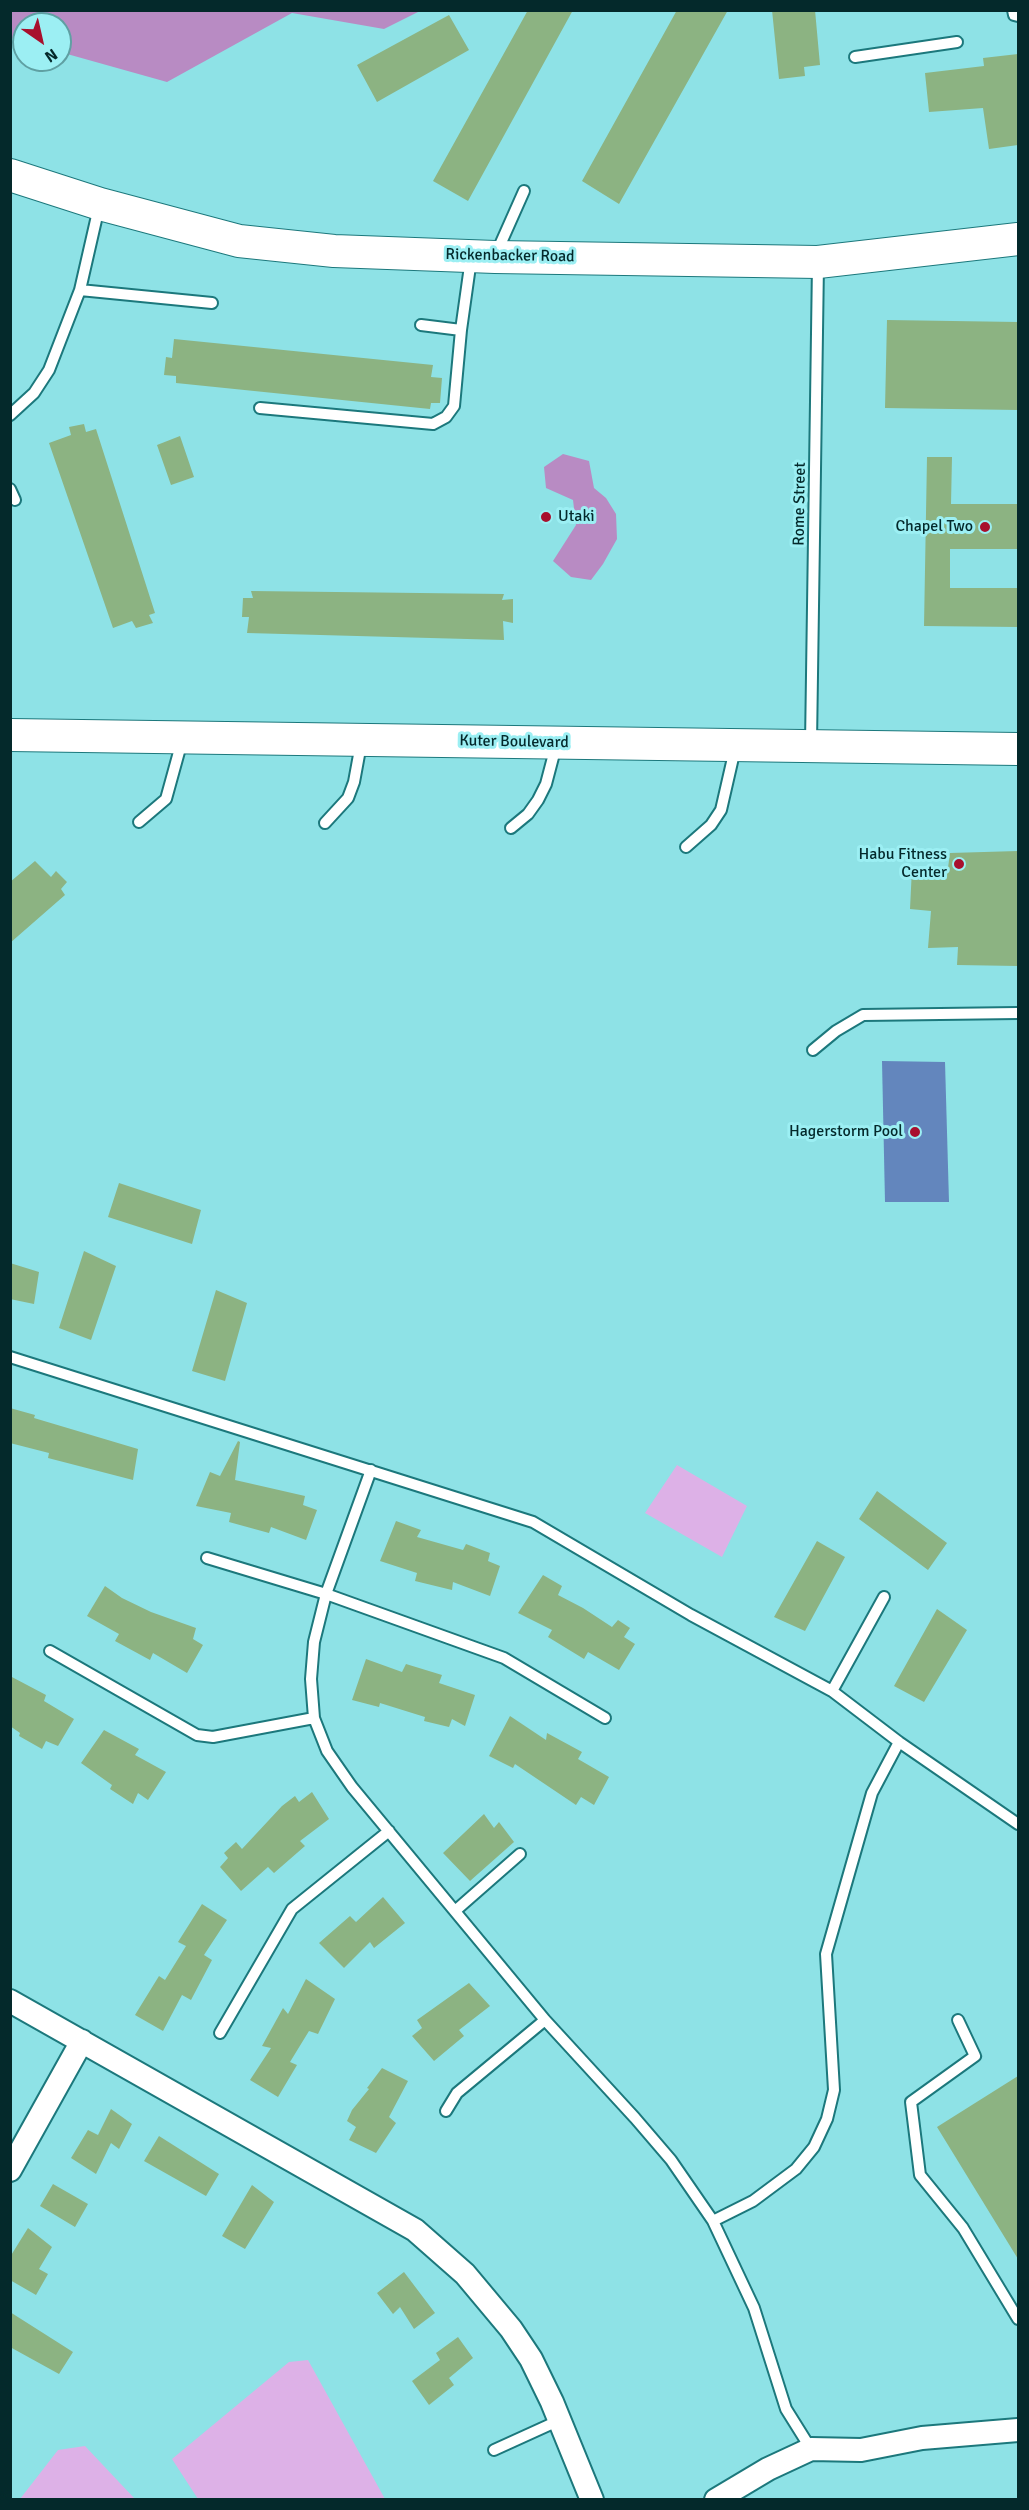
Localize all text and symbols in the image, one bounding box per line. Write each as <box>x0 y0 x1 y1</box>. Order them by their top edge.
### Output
north arrow <box>12 12 72 72</box>
text: N <box>41 44 61 67</box>
street label: Rickenbacker Road <box>445 245 575 267</box>
street label: Rome Street <box>790 462 810 546</box>
place label: Utaki <box>558 507 595 527</box>
marker: Utaki <box>539 510 553 524</box>
place label: Chapel Two <box>895 517 973 537</box>
marker: Chapel Two <box>978 520 992 534</box>
street label: Kuter Boulevard <box>459 731 569 753</box>
place label: Habu Fitness Center <box>858 845 947 883</box>
marker: Habu Fitness Center <box>952 857 966 871</box>
place label: Hagerstorm Pool <box>789 1122 903 1142</box>
marker: Hagerstorm Pool <box>908 1125 922 1139</box>

